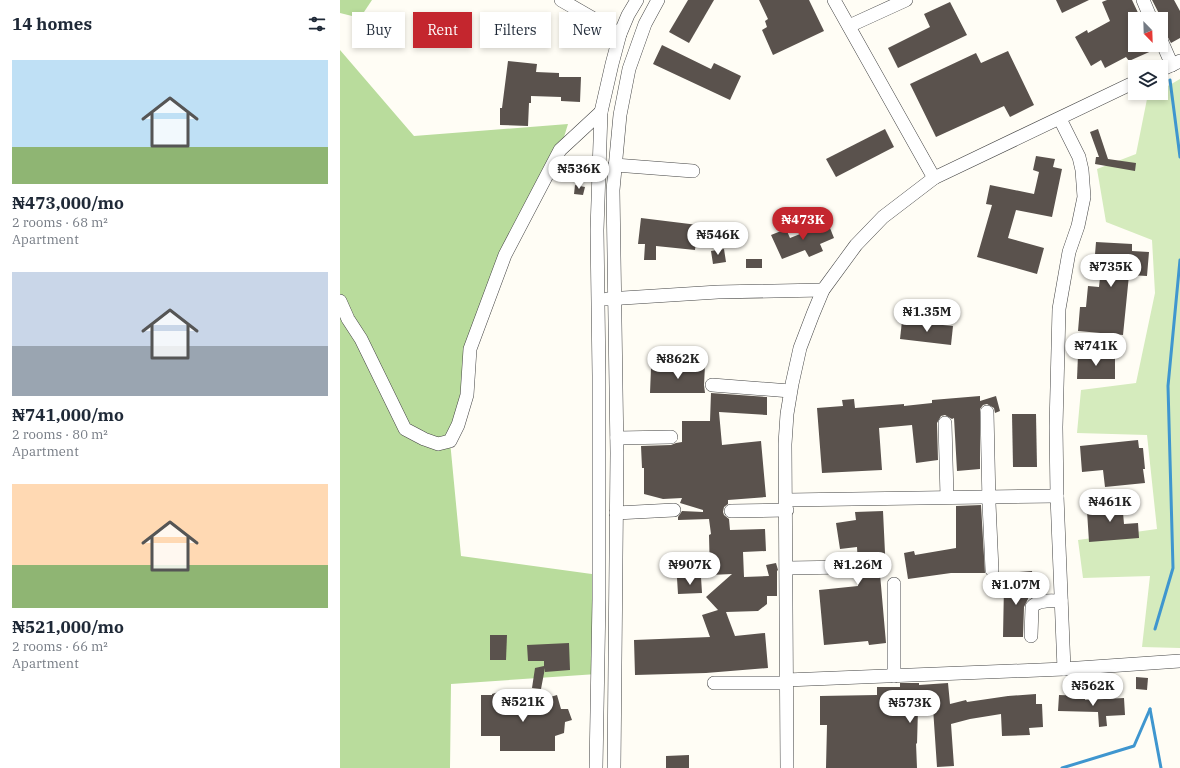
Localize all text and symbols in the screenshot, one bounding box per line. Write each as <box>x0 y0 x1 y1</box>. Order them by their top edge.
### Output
chip: Buy <box>352 12 405 48</box>
chip: Rent <box>413 12 472 48</box>
chip: Filters <box>480 12 551 48</box>
chip: New <box>559 12 616 48</box>
north arrow <box>1128 12 1168 52</box>
map controls <box>1128 12 1168 100</box>
text: 14 homes <box>12 13 92 35</box>
icon: filters <box>306 13 328 35</box>
button: layers <box>1128 60 1168 100</box>
icon: home <box>134 86 206 158</box>
pin: ₦536K <box>551 156 607 190</box>
text: ₦536K <box>557 160 601 177</box>
text: ₦473,000/mo <box>12 192 124 214</box>
pin: ₦473K <box>775 207 831 241</box>
text: ₦473K <box>781 211 825 228</box>
text: 2 rooms · 68 m² <box>12 214 108 231</box>
pin: ₦546K <box>690 222 746 256</box>
text: ₦546K <box>696 226 740 243</box>
text: Apartment <box>12 231 79 248</box>
pin: ₦735K <box>1083 254 1139 288</box>
text: ₦735K <box>1089 258 1133 275</box>
icon: home <box>134 298 206 370</box>
pin: ₦1.35M <box>894 299 960 333</box>
text: ₦1.35M <box>903 303 951 320</box>
pin: ₦741K <box>1068 333 1124 367</box>
text: ₦741K <box>1074 337 1118 354</box>
pin: ₦862K <box>650 346 706 380</box>
text: ₦862K <box>656 350 700 367</box>
text: ₦741,000/mo <box>12 404 124 426</box>
text: 2 rooms · 80 m² <box>12 426 108 443</box>
text: Apartment <box>12 443 79 460</box>
pin: ₦461K <box>1082 489 1138 523</box>
text: ₦461K <box>1088 493 1132 510</box>
icon: home <box>134 510 206 582</box>
pin: ₦907K <box>662 552 718 586</box>
pin: ₦1.26M <box>825 552 891 586</box>
text: ₦907K <box>668 556 712 573</box>
text: ₦1.26M <box>834 556 882 573</box>
pin: ₦1.07M <box>983 572 1049 606</box>
text: ₦1.07M <box>992 576 1040 593</box>
text: ₦521,000/mo <box>12 616 124 638</box>
text: 2 rooms · 66 m² <box>12 638 108 655</box>
text: Apartment <box>12 655 79 672</box>
pin: ₦562K <box>1065 673 1121 707</box>
text: ₦562K <box>1071 677 1115 694</box>
pin: ₦521K <box>495 689 551 723</box>
pin: ₦573K <box>882 690 938 724</box>
text: ₦521K <box>501 693 545 710</box>
text: ₦573K <box>888 694 932 711</box>

